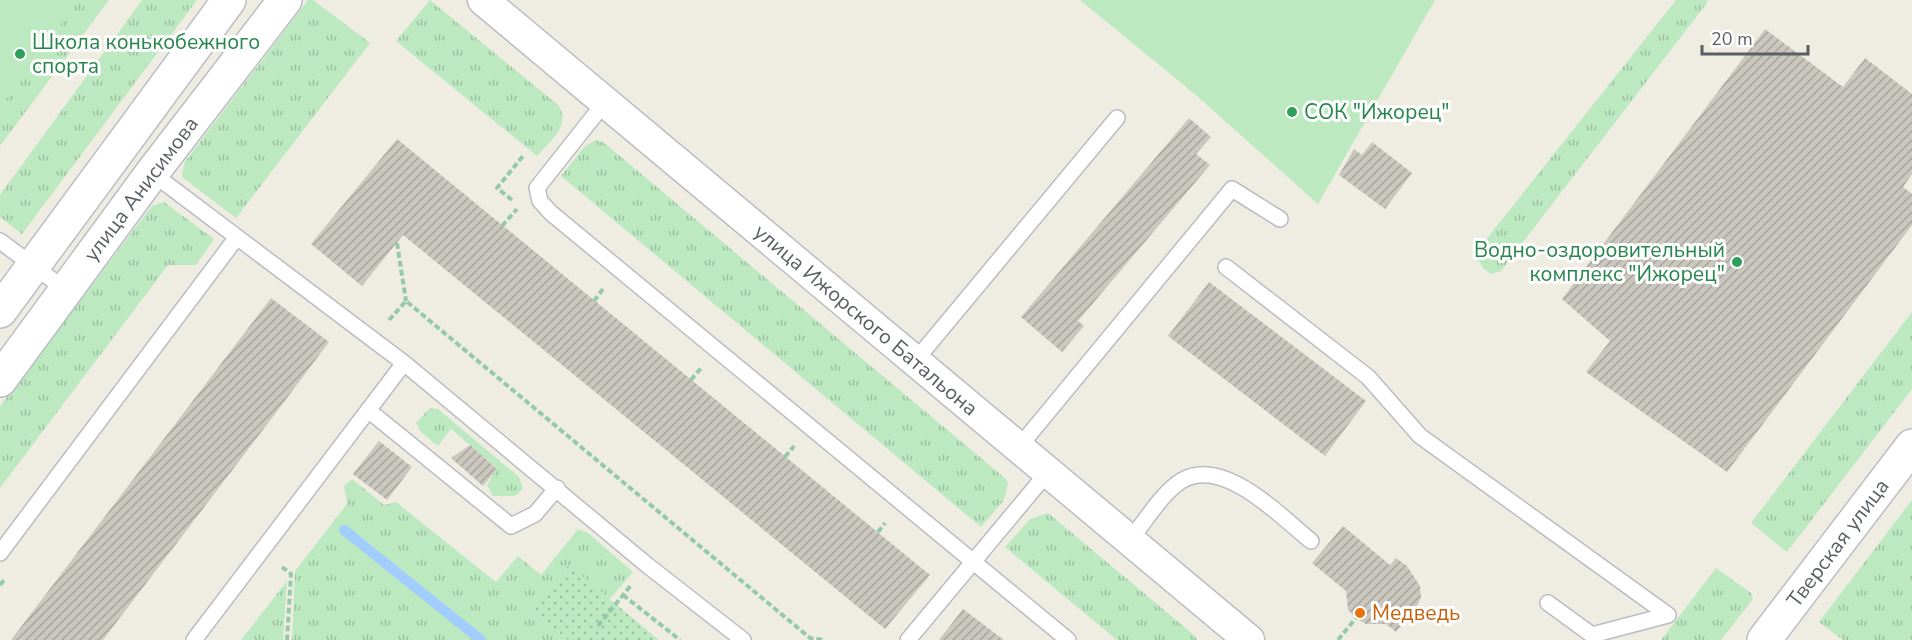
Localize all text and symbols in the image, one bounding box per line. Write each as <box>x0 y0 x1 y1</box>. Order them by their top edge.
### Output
scale bar <box>1702 18 1808 56</box>
text: 20 m <box>1711 27 1753 51</box>
place label: Школа конькобежного спорта <box>32 28 260 80</box>
marker: Школа конькобежного спорта <box>13 47 27 61</box>
place label: СОК "Ижорец" <box>1304 98 1450 126</box>
marker: СОК "Ижорец" <box>1285 105 1299 119</box>
street label: улица Анисимова <box>77 111 205 267</box>
street label: улица Ижорского Батальона <box>748 218 984 422</box>
place label: Водно-оздоровительный комплекс "Ижорец" <box>1474 236 1725 288</box>
marker: Водно-оздоровительный комплекс "Ижорец" <box>1730 255 1744 269</box>
street label: Тверская улица <box>1780 473 1896 613</box>
place label: Медведь <box>1372 599 1460 627</box>
marker: Медведь <box>1353 606 1367 620</box>

